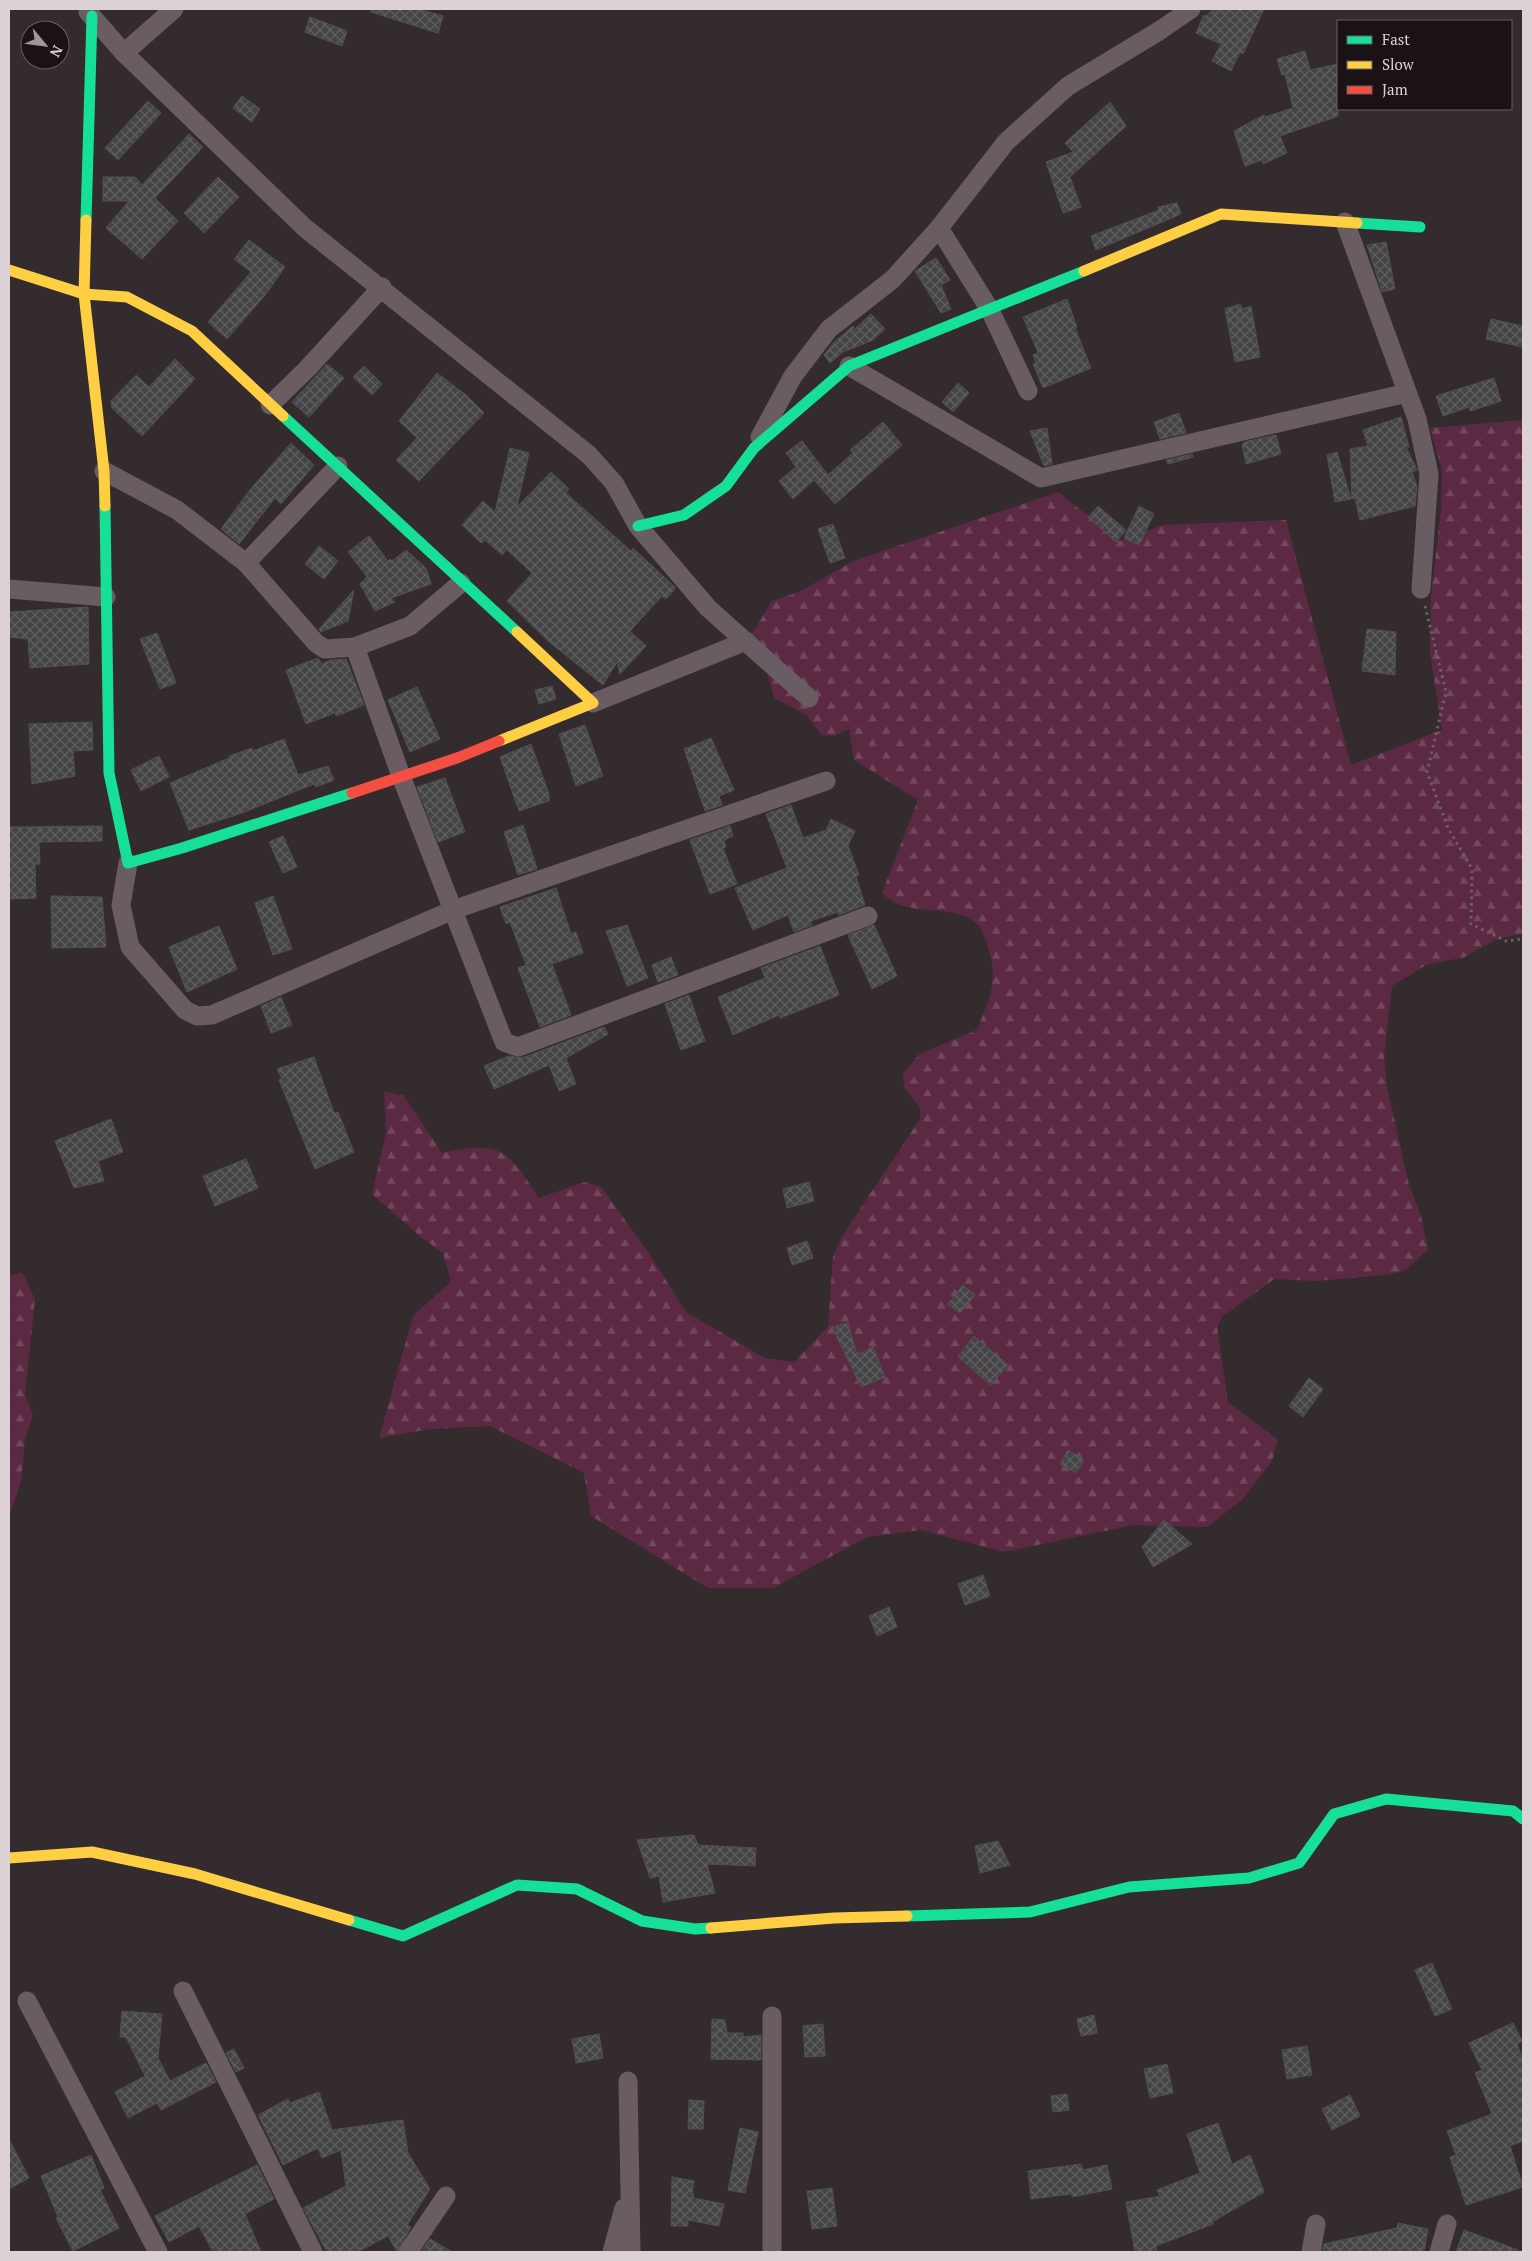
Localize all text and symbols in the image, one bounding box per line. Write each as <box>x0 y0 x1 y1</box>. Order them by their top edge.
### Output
north arrow <box>20 20 70 70</box>
legend <box>1337 20 1512 110</box>
text: Fast <box>1382 29 1410 49</box>
text: N <box>46 42 68 61</box>
text: Slow <box>1382 54 1415 74</box>
text: Jam <box>1382 79 1408 99</box>

